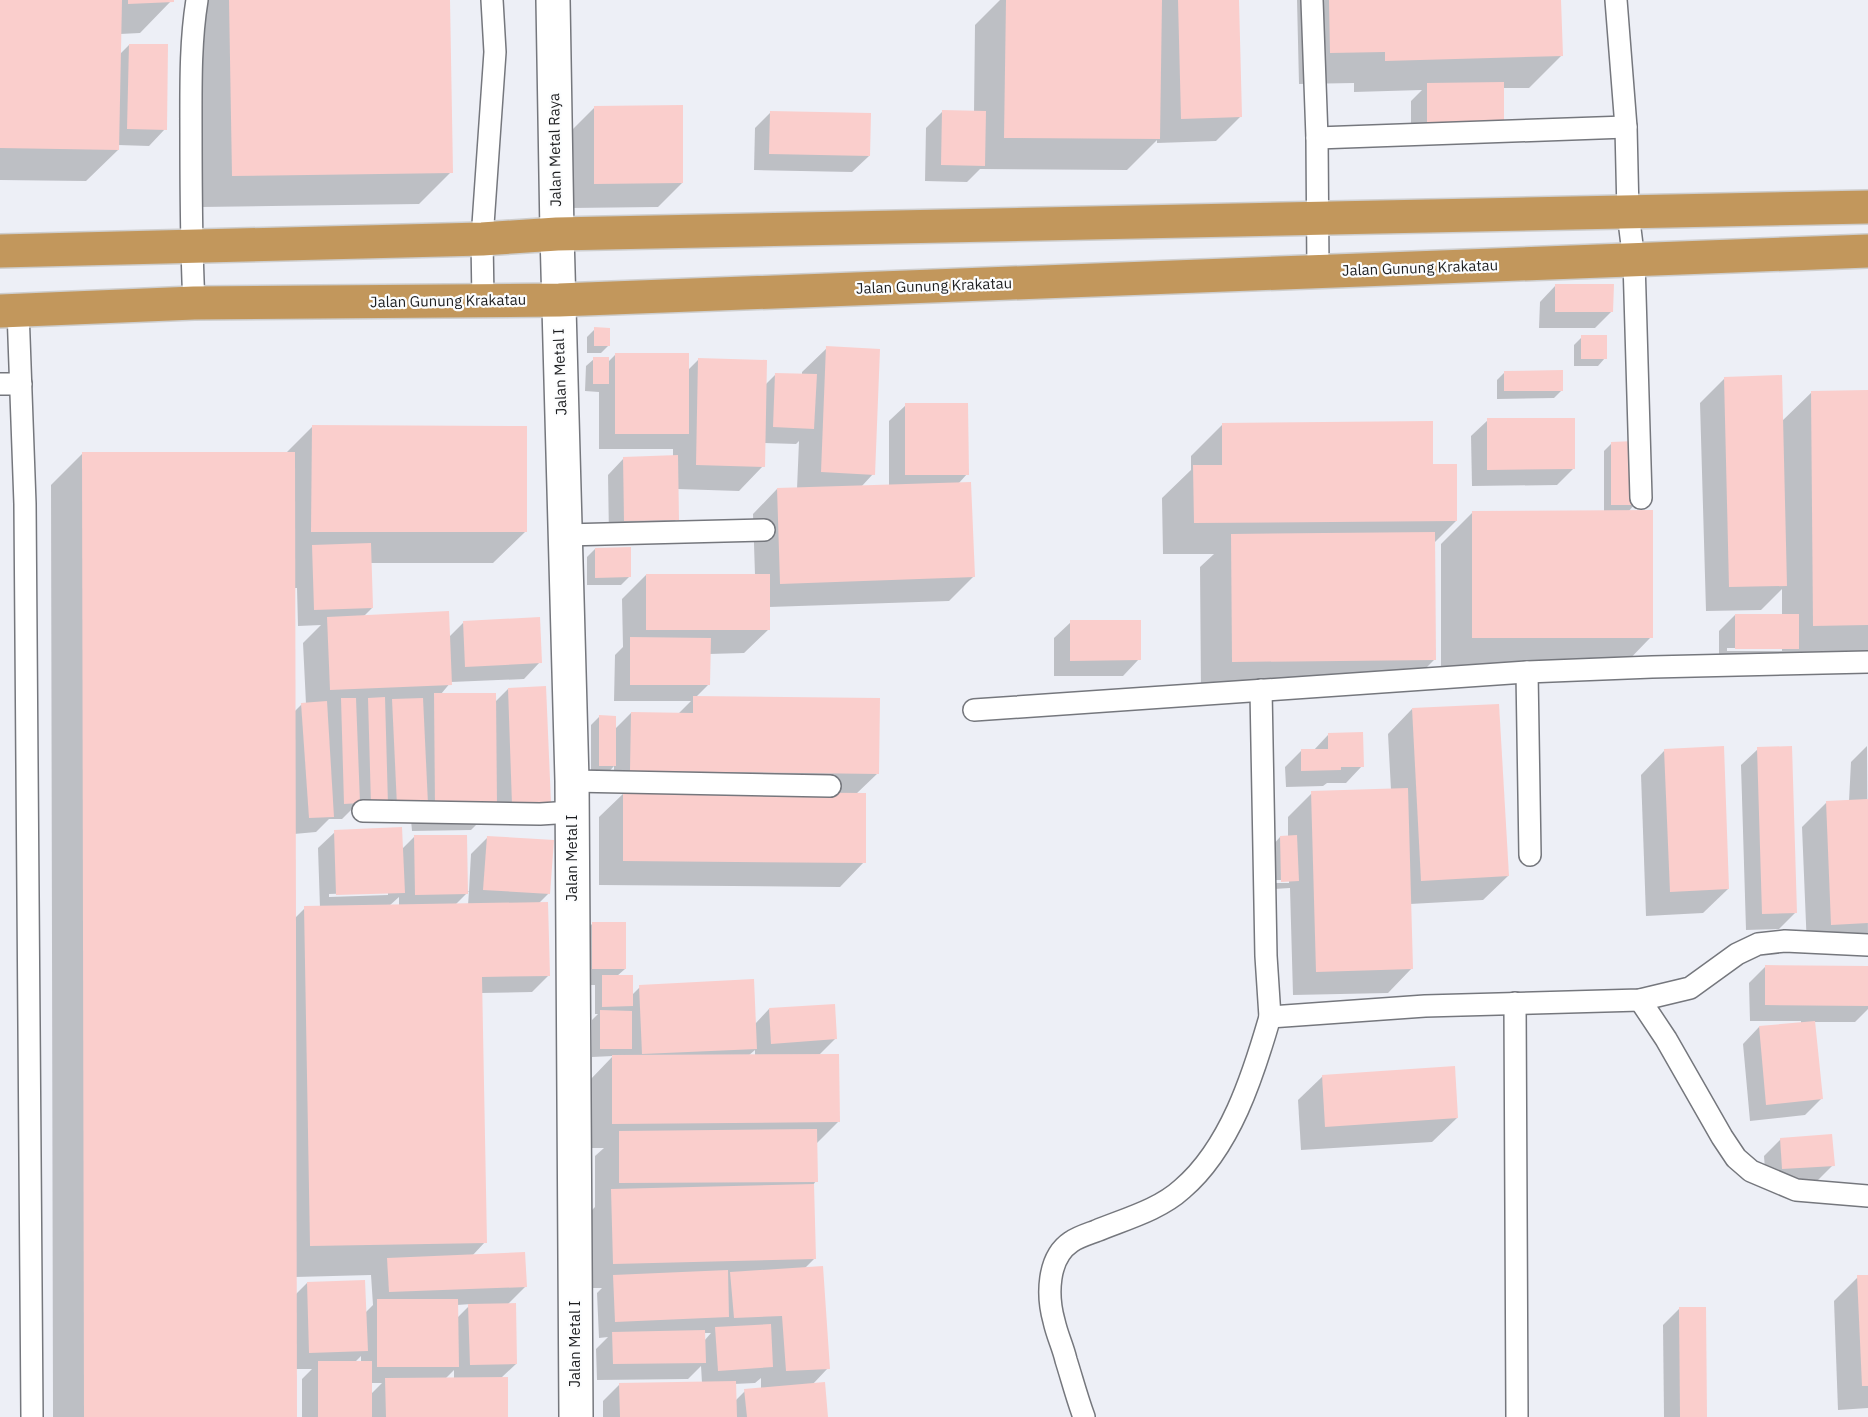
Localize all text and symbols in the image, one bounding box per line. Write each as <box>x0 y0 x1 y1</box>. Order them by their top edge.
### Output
street label: Jalan Metal Raya <box>544 93 565 207</box>
street label: Jalan Gunung Krakatau <box>1342 255 1498 280</box>
street label: Jalan Gunung Krakatau <box>856 273 1012 298</box>
street label: Jalan Gunung Krakatau <box>370 290 526 311</box>
street label: Jalan Metal I <box>548 328 571 416</box>
street label: Jalan Metal I <box>562 814 581 902</box>
street label: Jalan Metal I <box>565 1300 584 1388</box>

